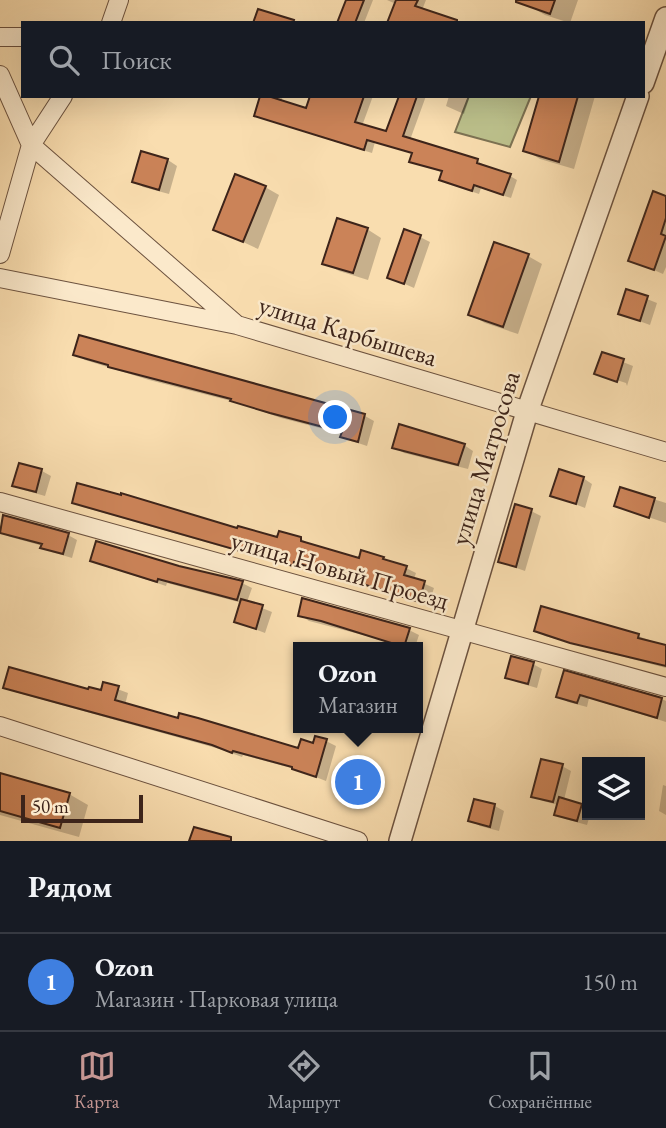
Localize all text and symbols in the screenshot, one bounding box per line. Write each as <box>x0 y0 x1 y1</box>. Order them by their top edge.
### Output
search box <box>21 21 645 98</box>
icon: search <box>45 41 83 79</box>
text: Поиск <box>101 43 172 77</box>
street label: улица Карбышева <box>255 288 442 374</box>
street label: улица Матросова <box>442 366 528 549</box>
your location <box>318 400 352 434</box>
street label: улица Новый Проезд <box>227 523 453 617</box>
popup <box>293 642 423 733</box>
text: Ozon <box>318 656 377 690</box>
text: Магазин <box>318 690 398 720</box>
pin: 1 <box>335 756 381 808</box>
map controls <box>582 757 645 820</box>
button: layers <box>582 757 645 820</box>
scale bar <box>21 792 144 824</box>
text: 50 m <box>32 794 69 819</box>
text: Рядом <box>28 867 112 906</box>
text: Ozon <box>95 950 154 984</box>
text: 1 <box>45 967 57 997</box>
text: 150 m <box>582 967 638 997</box>
text: Магазин · Парковая улица <box>95 984 338 1014</box>
tab: Карта <box>74 1047 119 1114</box>
tab: Маршрут <box>267 1047 340 1114</box>
tab: Сохранённые <box>488 1047 592 1114</box>

